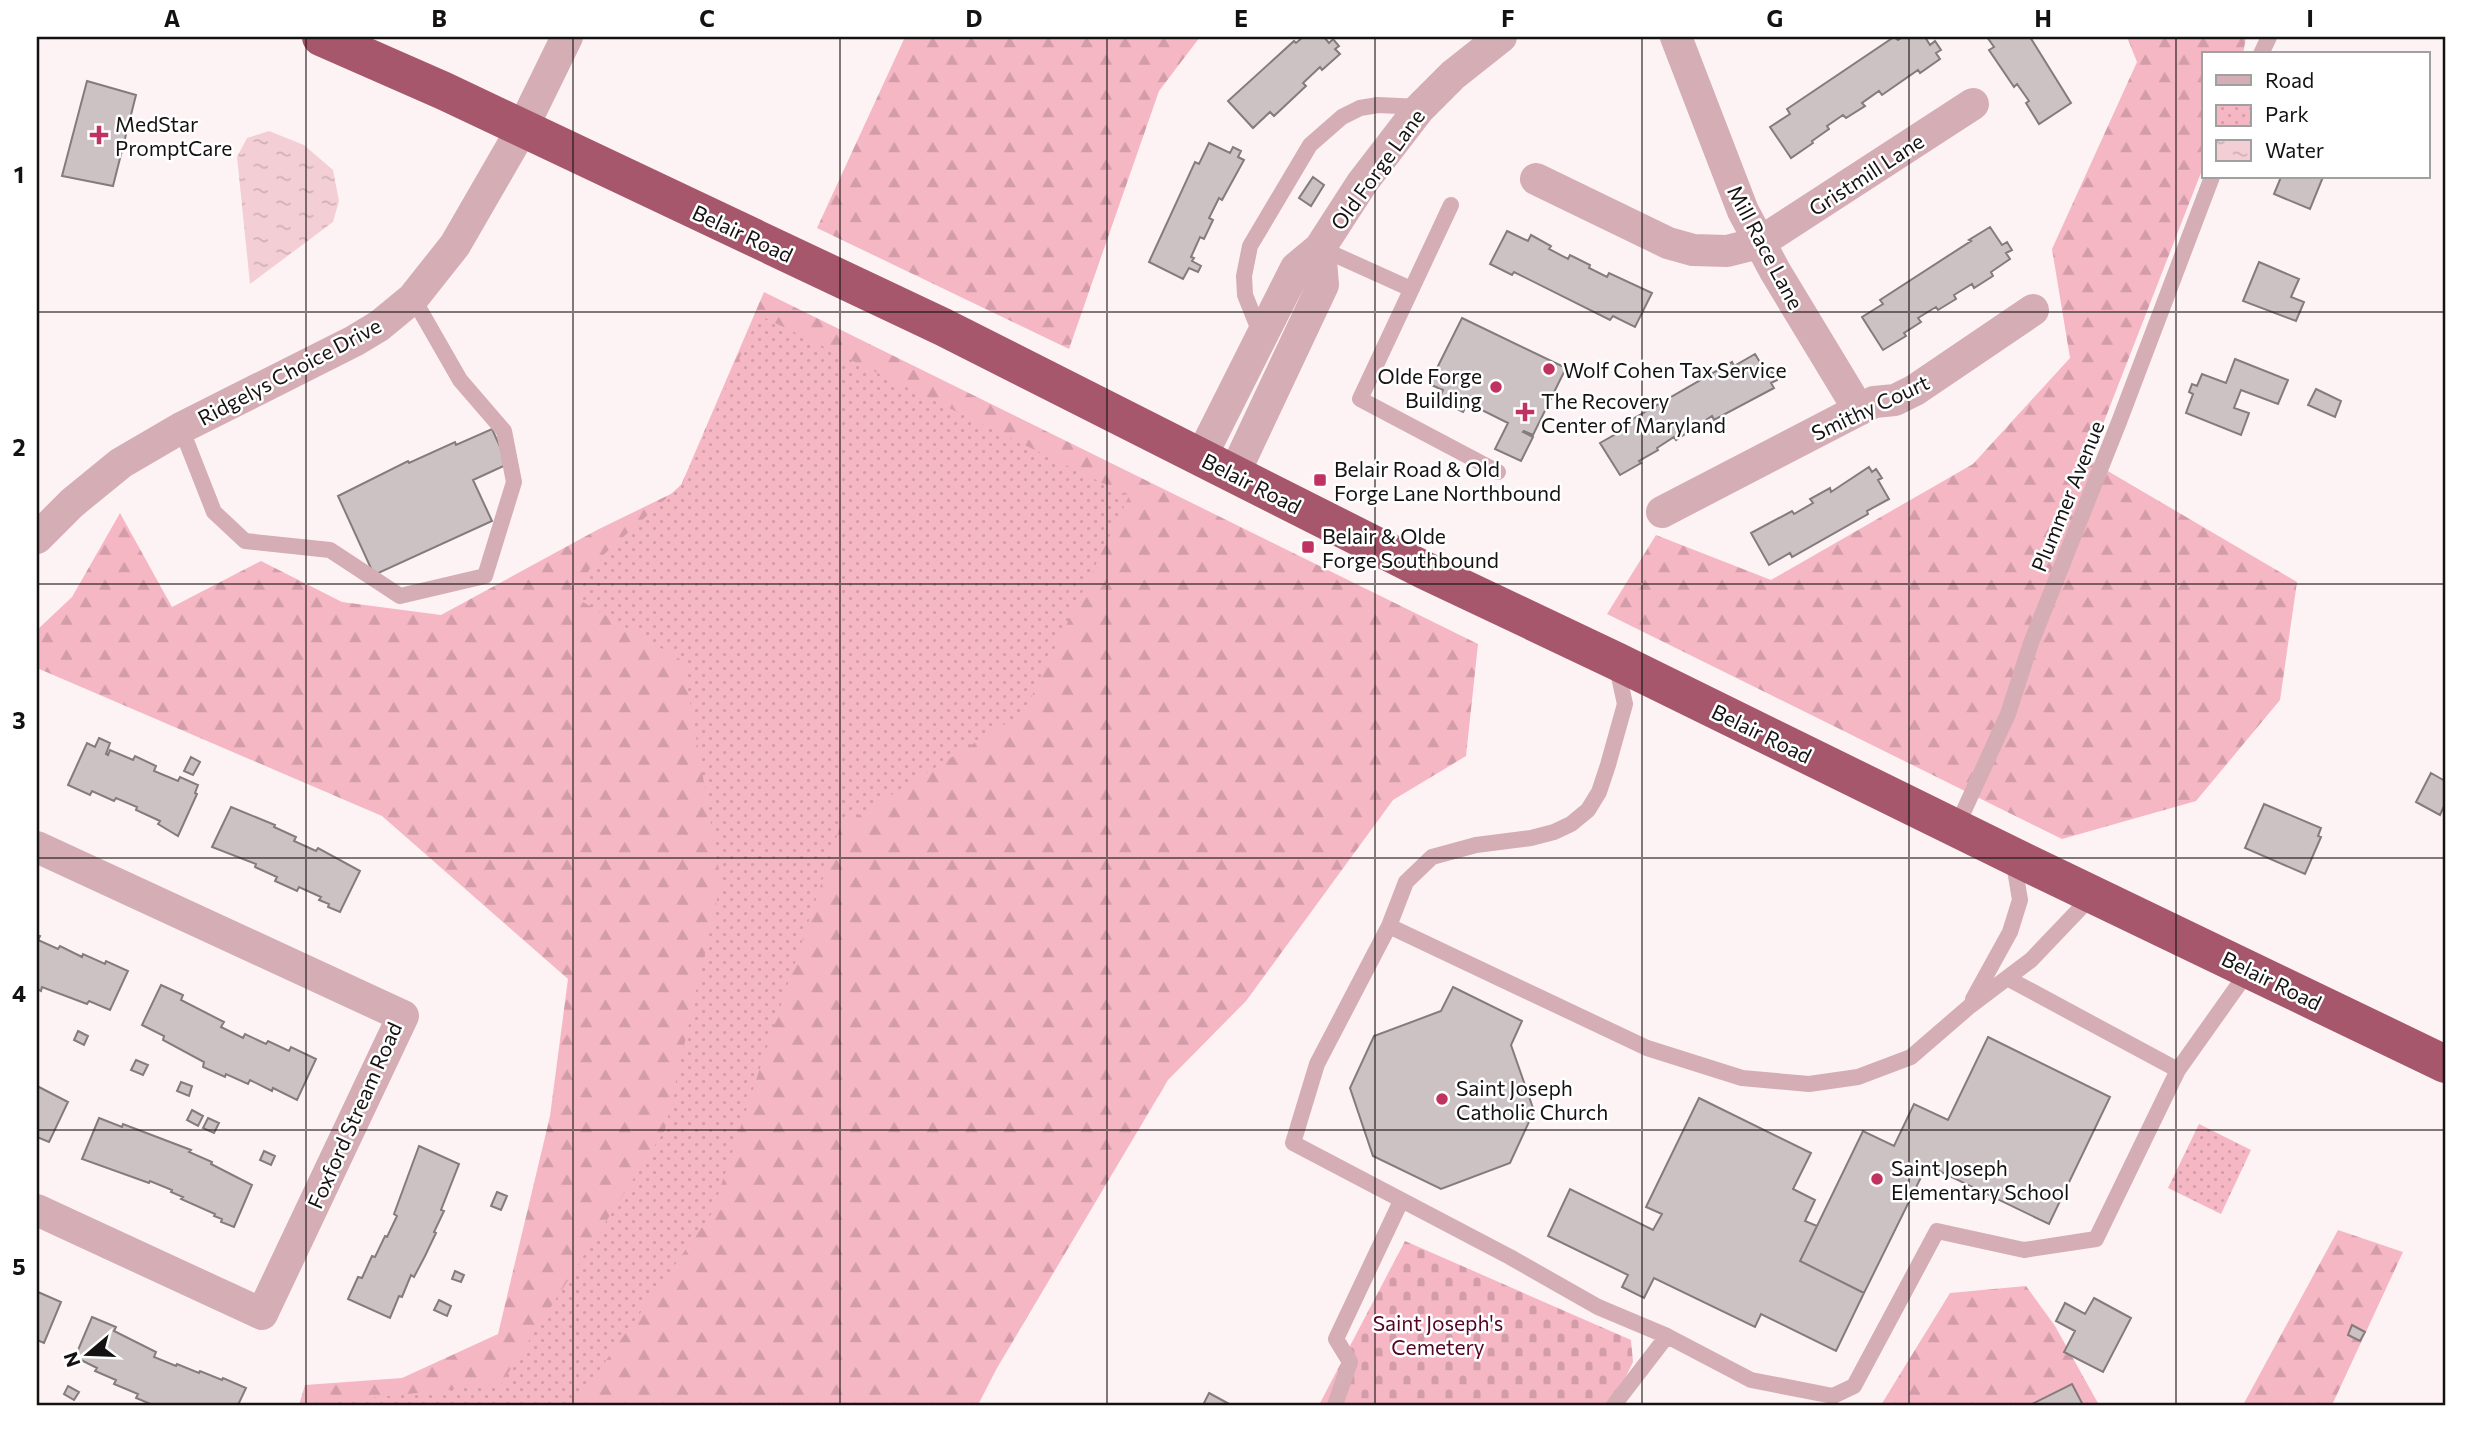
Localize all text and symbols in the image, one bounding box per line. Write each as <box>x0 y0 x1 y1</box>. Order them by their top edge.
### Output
text: A <box>164 4 181 32</box>
text: B <box>431 4 447 32</box>
text: C <box>699 4 715 32</box>
text: D <box>966 4 983 32</box>
text: E <box>1234 4 1248 32</box>
text: F <box>1501 4 1515 32</box>
text: G <box>1767 4 1783 32</box>
text: H <box>2034 4 2052 32</box>
text: I <box>2306 4 2314 32</box>
legend <box>2202 52 2430 178</box>
text: Road <box>2265 67 2314 92</box>
text: Park <box>2265 101 2309 126</box>
street label: Old Forge Lane <box>1325 104 1429 234</box>
place label: MedStar PromptCare <box>115 111 232 160</box>
marker: MedStar PromptCare <box>89 125 109 145</box>
street label: Gristmill Lane <box>1804 128 1928 220</box>
text: Water <box>2265 137 2324 162</box>
text: 1 <box>14 160 24 188</box>
street label: Mill Race Lane <box>1723 181 1809 313</box>
street label: Belair Road <box>689 199 797 267</box>
street label: Ridgelys Choice Drive <box>193 312 385 430</box>
place label: Wolf Cohen Tax Service <box>1563 357 1787 382</box>
marker: Wolf Cohen Tax Service <box>1541 361 1557 377</box>
place label: Olde Forge Building <box>1378 363 1482 412</box>
street label: Smithy Court <box>1807 369 1933 445</box>
marker: Olde Forge Building <box>1488 379 1504 395</box>
place label: The Recovery Center of Maryland <box>1541 388 1726 437</box>
marker: The Recovery Center of Maryland <box>1515 402 1535 422</box>
street label: Plummer Avenue <box>2025 417 2109 575</box>
text: 2 <box>12 433 26 461</box>
street label: Belair Road <box>1198 447 1306 519</box>
place label: Belair Road & Old Forge Lane Northbound <box>1334 456 1561 505</box>
marker: Belair Road & Old Forge Lane Northbound <box>1312 472 1328 488</box>
place label: Belair & Olde Forge Southbound <box>1322 523 1499 572</box>
marker: Belair & Olde Forge Southbound <box>1300 539 1316 555</box>
street label: Belair Road <box>1708 698 1816 768</box>
text: 3 <box>12 706 26 734</box>
street label: Belair Road <box>2218 945 2326 1015</box>
text: 4 <box>12 979 26 1007</box>
street label: Foxford Stream Road <box>302 1018 406 1212</box>
place label: Saint Joseph Catholic Church <box>1456 1075 1608 1124</box>
marker: Saint Joseph Catholic Church <box>1434 1091 1450 1107</box>
place label: Saint Joseph Elementary School <box>1891 1155 2069 1204</box>
marker: Saint Joseph Elementary School <box>1869 1171 1885 1187</box>
text: 5 <box>12 1252 26 1280</box>
park label: Saint Joseph's Cemetery <box>1373 1310 1503 1359</box>
north arrow <box>52 1320 122 1390</box>
text: N <box>58 1349 85 1370</box>

